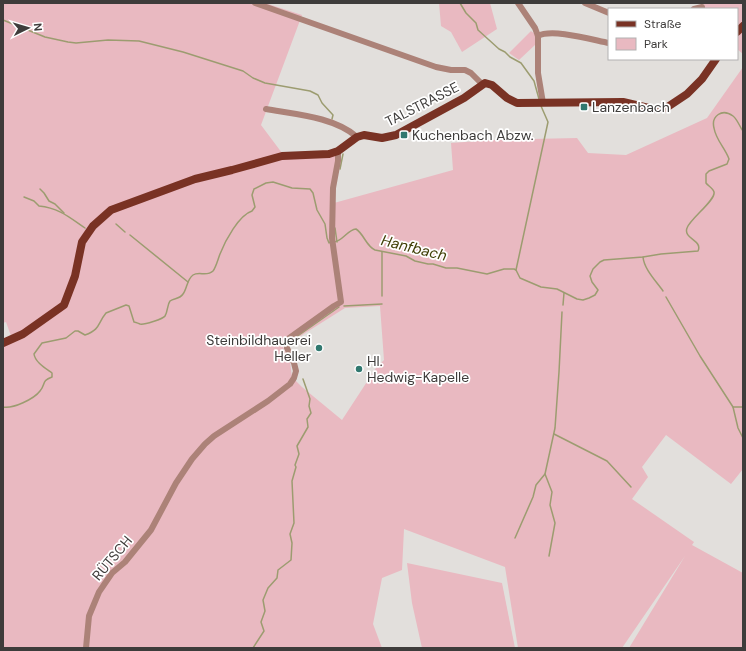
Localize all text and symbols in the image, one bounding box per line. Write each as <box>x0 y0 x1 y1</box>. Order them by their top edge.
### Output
north arrow <box>8 8 48 48</box>
legend <box>608 8 738 60</box>
text: Straße <box>644 16 681 32</box>
text: N <box>31 23 45 32</box>
text: Park <box>644 36 668 52</box>
street label: TALSTRASSE <box>382 78 462 130</box>
place label: Lanzenbach <box>592 98 670 116</box>
marker: Lanzenbach <box>579 102 589 112</box>
place label: Kuchenbach Abzw. <box>412 126 534 144</box>
marker: Kuchenbach Abzw. <box>399 130 409 140</box>
water label: Hanfbach <box>379 230 449 266</box>
place label: Steinbildhauerei Heller <box>206 331 311 365</box>
marker: Steinbildhauerei Heller <box>314 343 324 353</box>
place label: Hl. Hedwig-Kapelle <box>367 352 469 386</box>
marker: Hl. Hedwig-Kapelle <box>354 364 364 374</box>
street label: RÜTSCH <box>88 532 136 584</box>

